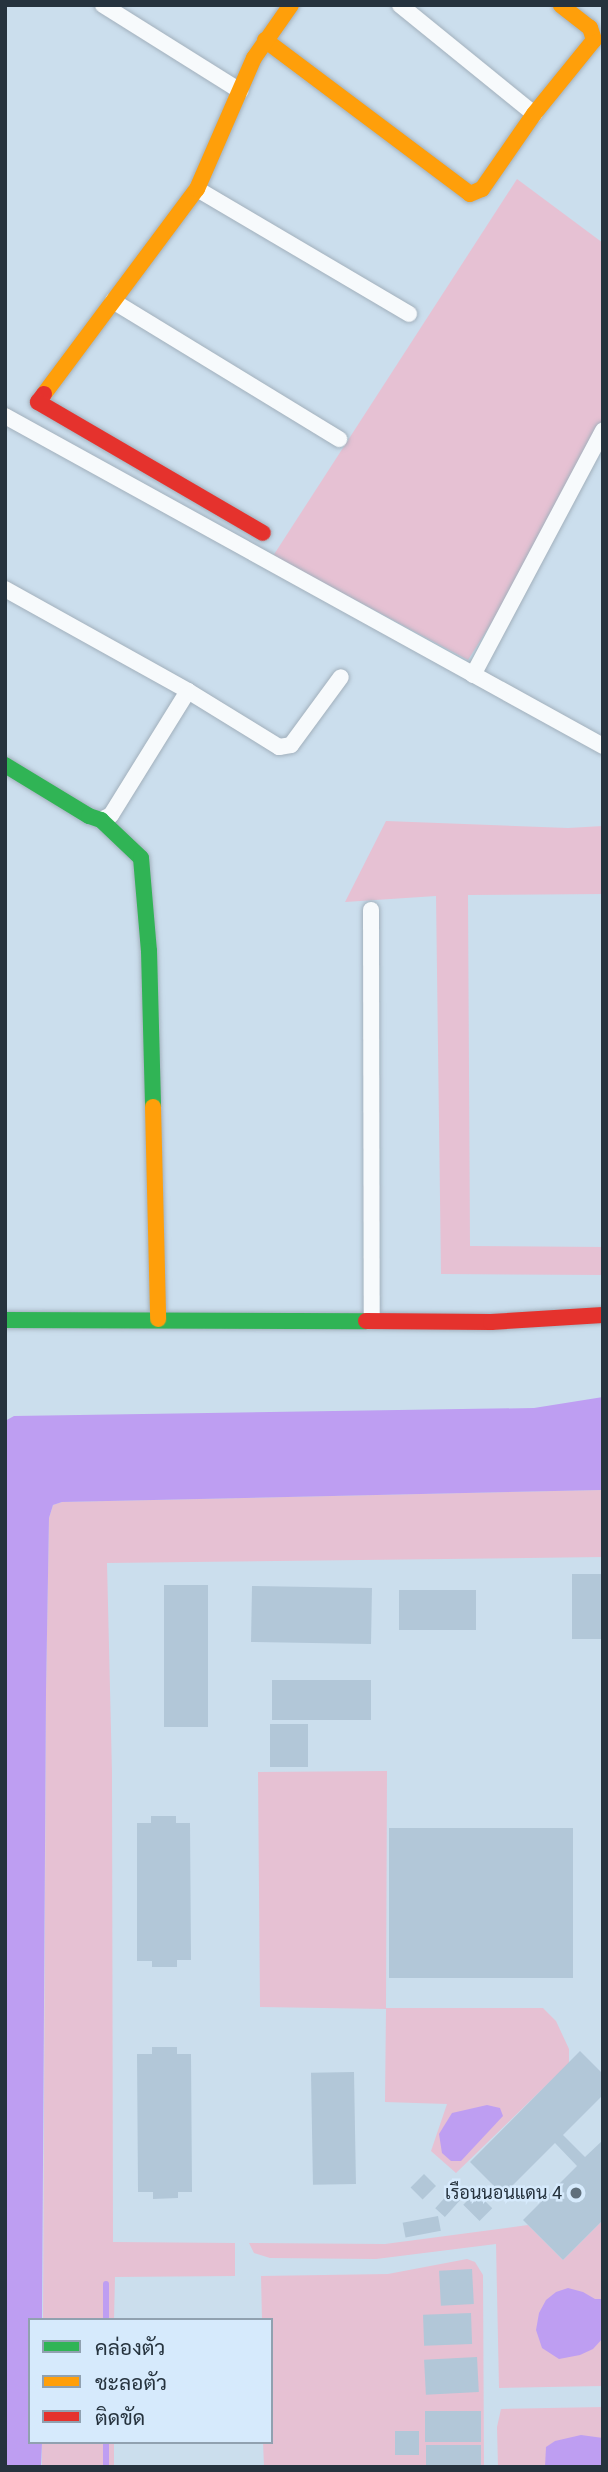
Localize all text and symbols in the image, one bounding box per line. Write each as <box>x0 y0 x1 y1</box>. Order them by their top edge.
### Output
place label: เรือนนอนแดน 4 <box>445 2182 562 2204</box>
marker: เรือนนอนแดน 4 <box>568 2185 584 2201</box>
legend <box>28 2318 273 2444</box>
text: คล่องตัว <box>95 2336 165 2360</box>
text: ชะลอตัว <box>95 2371 167 2395</box>
text: ติดขัด <box>95 2406 145 2430</box>

